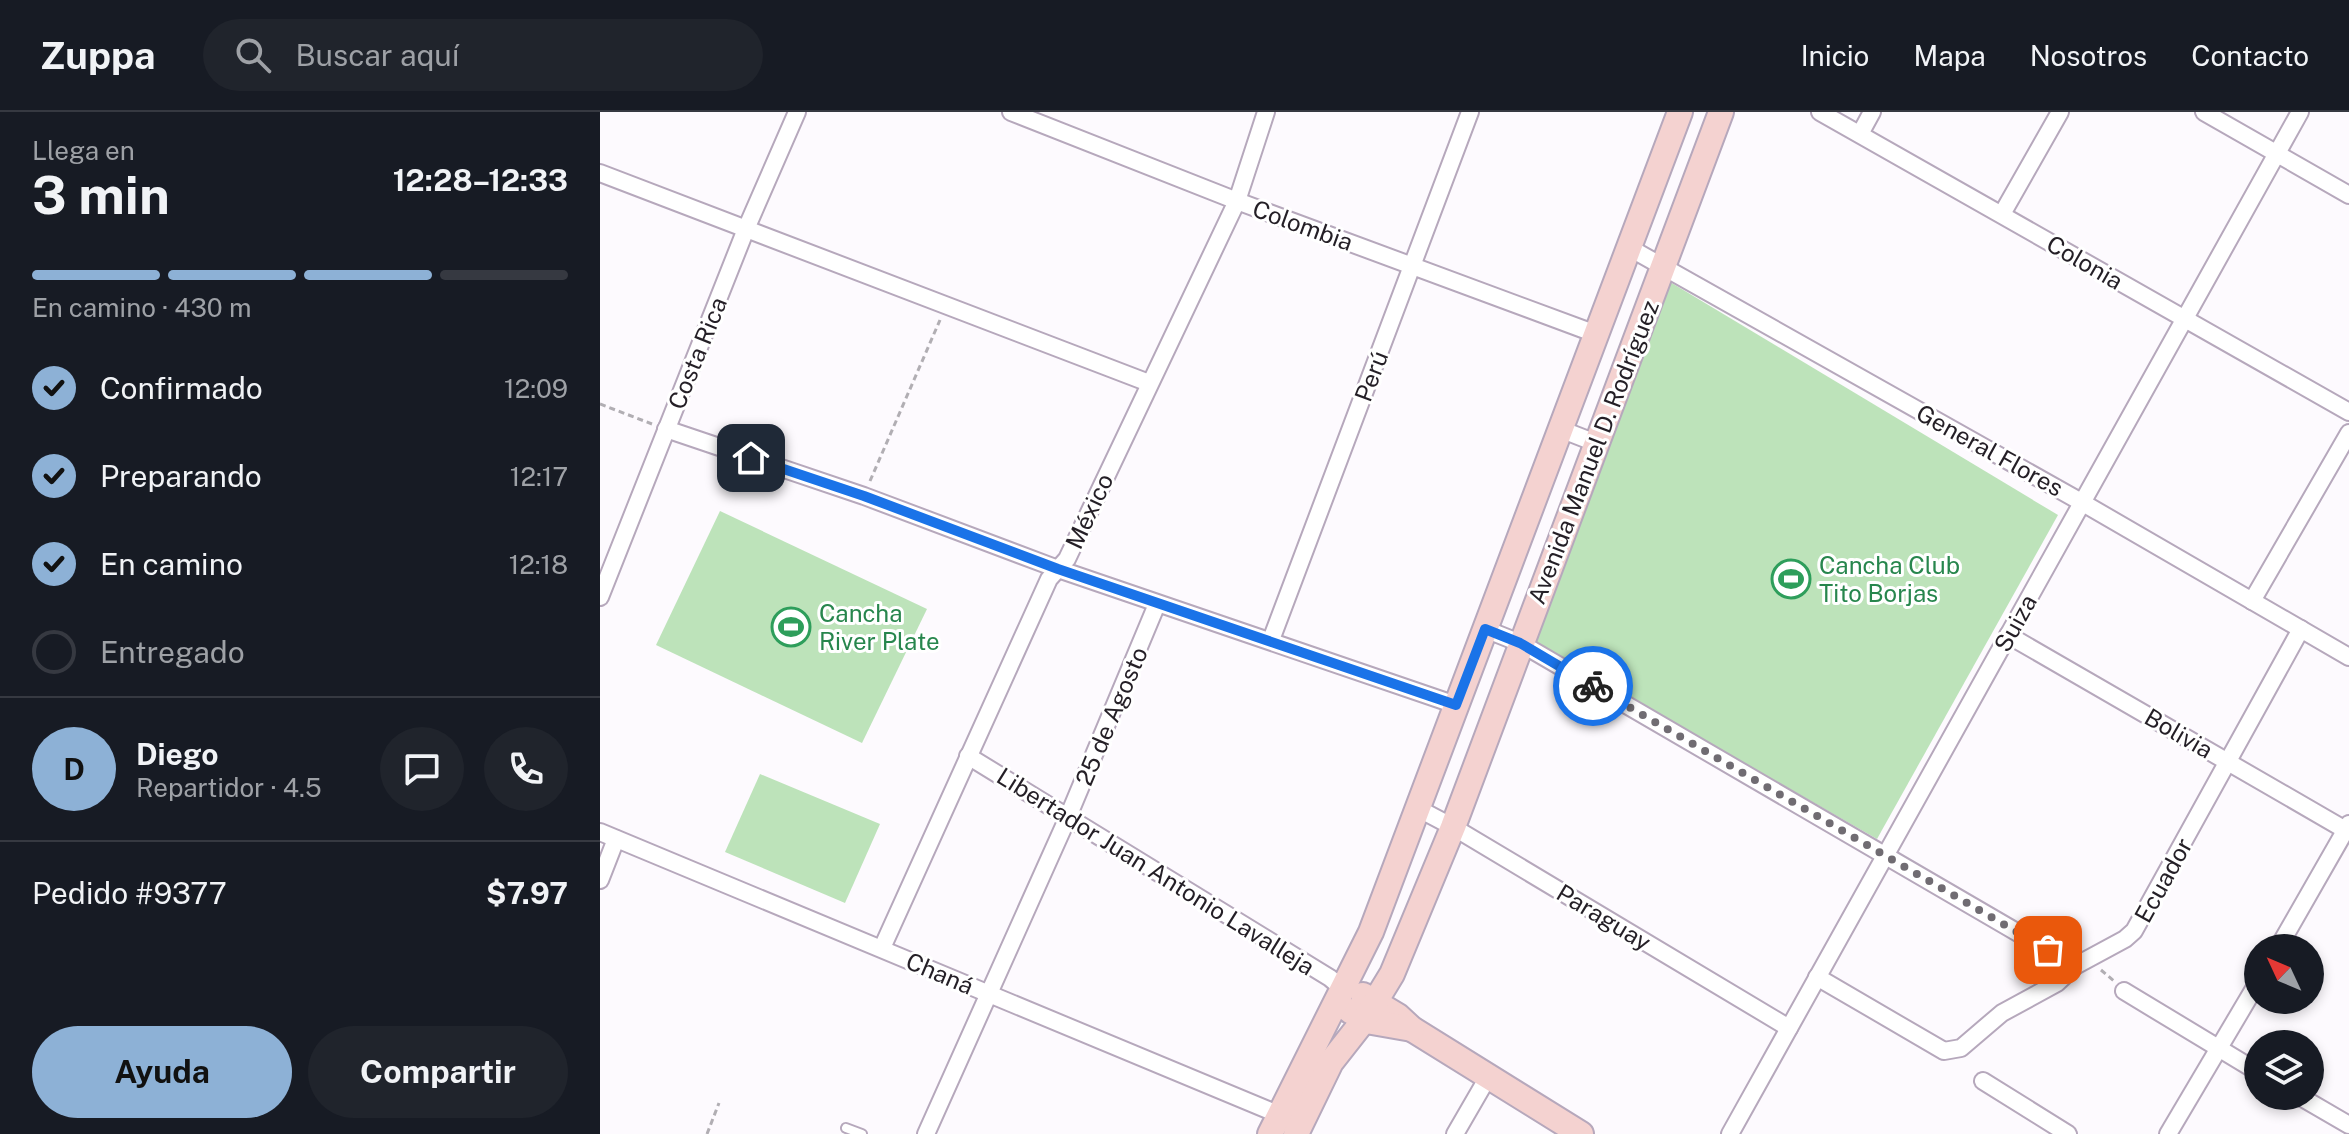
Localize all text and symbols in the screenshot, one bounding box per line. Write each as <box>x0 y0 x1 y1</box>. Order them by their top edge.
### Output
search box <box>203 19 763 91</box>
text: Zuppa <box>40 33 155 78</box>
icon: search <box>231 33 275 77</box>
text: Buscar aquí <box>295 37 459 73</box>
text: Inicio <box>1801 39 1869 72</box>
text: Mapa <box>1913 39 1986 72</box>
text: Nosotros <box>2030 39 2147 72</box>
text: Contacto <box>2191 39 2309 72</box>
text: Llega en <box>32 135 135 166</box>
text: 12:28–12:33 <box>393 162 568 198</box>
text: 3 min <box>32 165 170 226</box>
street label: Colombia <box>1249 194 1357 256</box>
street label: Colonia <box>2042 229 2128 295</box>
text: En camino · 430 m <box>32 292 251 323</box>
street label: Costa Rica <box>662 293 732 413</box>
street label: Avenida Manuel D. Rodríguez <box>1522 296 1664 608</box>
street label: Perú <box>1349 347 1393 405</box>
icon: check <box>32 366 76 410</box>
text: Confirmado <box>100 370 263 406</box>
text: 12:09 <box>504 373 568 404</box>
street label: General Flores <box>1912 398 2068 502</box>
pin <box>717 424 785 492</box>
icon: home <box>729 436 773 480</box>
icon: check <box>32 454 76 498</box>
text: Preparando <box>100 458 262 494</box>
text: 12:17 <box>510 461 568 492</box>
street label: México <box>1059 469 1119 553</box>
icon: check <box>32 542 76 586</box>
text: En camino <box>100 546 243 582</box>
text: 12:18 <box>509 549 568 580</box>
place label: Cancha Club Tito Borjas <box>1819 551 1960 607</box>
sports icon: Cancha Club Tito Borjas <box>1770 558 1812 600</box>
street label: Suiza <box>1988 590 2042 656</box>
place label: Cancha River Plate <box>819 599 940 655</box>
sports icon: Cancha River Plate <box>770 606 812 648</box>
text: Entregado <box>100 634 245 670</box>
street label: 25 de Agosto <box>1069 642 1153 790</box>
courier <box>1553 646 1633 726</box>
icon: bike <box>1571 664 1615 708</box>
street label: Bolivia <box>2140 702 2218 764</box>
button: chat <box>380 727 464 811</box>
button: phone <box>484 727 568 811</box>
text: Diego <box>136 736 218 772</box>
text: D <box>63 751 85 787</box>
street label: Libertador Juan Antonio Lavalleja <box>992 761 1320 981</box>
text: Repartidor · 4.5 <box>136 772 322 803</box>
street label: Ecuador <box>2128 833 2198 927</box>
text: Pedido #9377 <box>32 875 227 911</box>
text: $7.97 <box>486 875 568 911</box>
street label: Paraguay <box>1552 878 1656 956</box>
pin <box>2014 916 2082 984</box>
icon: bag <box>2026 928 2070 972</box>
north arrow <box>2244 934 2324 1014</box>
map controls <box>2244 934 2324 1110</box>
street label: Chaná <box>902 946 978 1000</box>
button: Ayuda <box>32 1026 292 1118</box>
button: Compartir <box>308 1026 568 1118</box>
button: layers <box>2244 1030 2324 1110</box>

